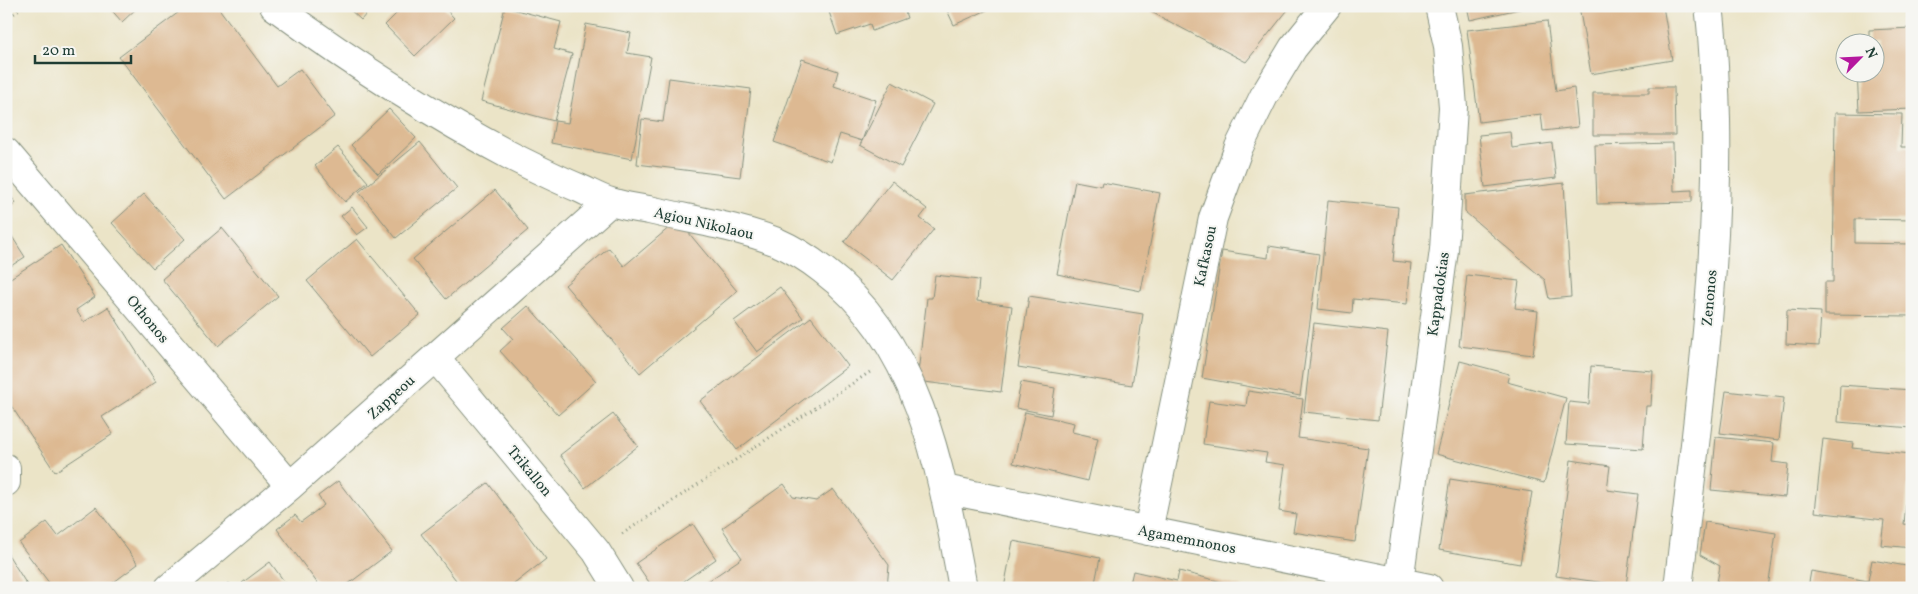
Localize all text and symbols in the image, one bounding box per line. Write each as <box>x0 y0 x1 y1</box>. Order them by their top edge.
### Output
scale bar <box>35 32 131 64</box>
north arrow <box>1836 32 1886 82</box>
text: 20 m <box>42 41 75 62</box>
text: N <box>1860 45 1881 62</box>
street label: Agiou Nikolaou <box>652 203 756 246</box>
street label: Kafkasou <box>1190 224 1223 289</box>
street label: Kappadokias <box>1423 251 1456 338</box>
street label: Zenonos <box>1698 269 1723 327</box>
street label: Othonos <box>121 292 173 348</box>
street label: Zappeou <box>364 371 420 425</box>
street label: Trikallon <box>501 442 556 502</box>
street label: Agamemnonos <box>1136 521 1238 560</box>

